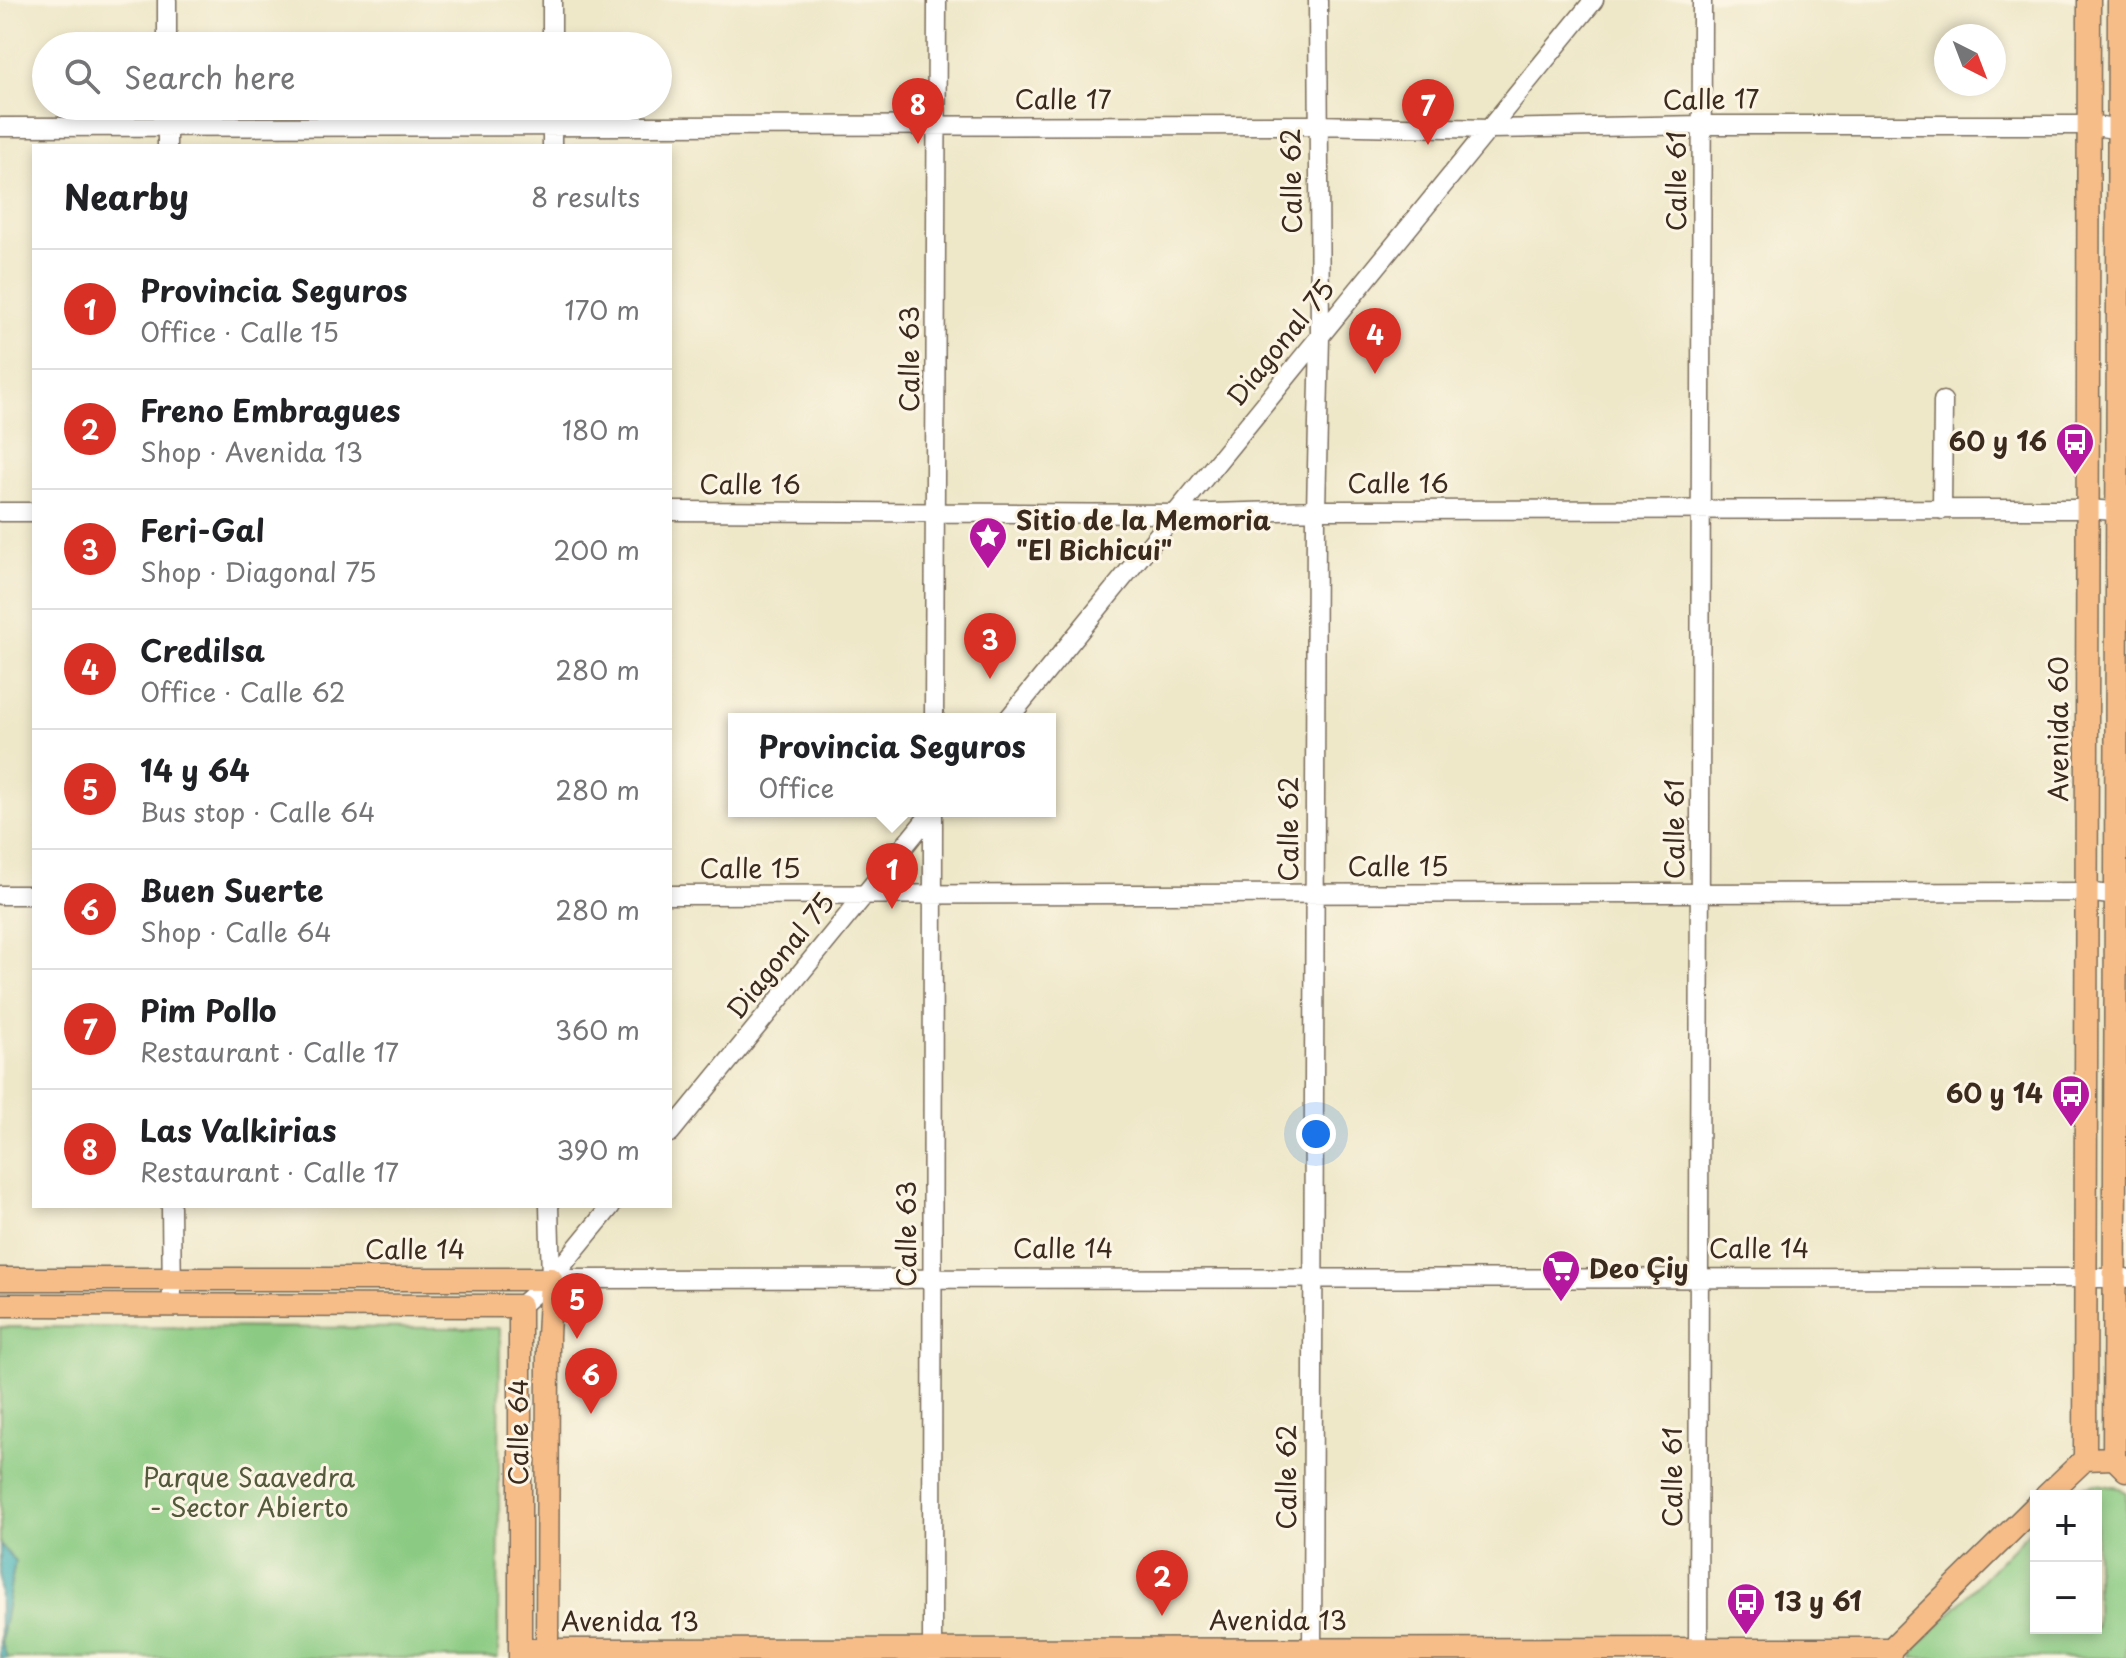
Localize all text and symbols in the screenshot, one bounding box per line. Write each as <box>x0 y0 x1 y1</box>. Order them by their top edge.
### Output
north arrow <box>1934 24 2006 96</box>
search box <box>32 32 672 120</box>
icon: search <box>60 54 104 98</box>
text: Search here <box>124 54 296 99</box>
pin: 8 <box>892 78 944 144</box>
street label: Calle 17 <box>1662 78 1760 119</box>
street label: Calle 17 <box>1014 79 1112 118</box>
pin: 7 <box>1402 79 1454 145</box>
street label: Calle 62 <box>1270 128 1311 234</box>
street label: Calle 61 <box>1656 131 1695 231</box>
text: Nearby <box>64 170 189 222</box>
text: 8 results <box>531 177 640 216</box>
text: Provincia Seguros <box>140 267 408 312</box>
street label: Diagonal 75 <box>1216 270 1343 414</box>
text: 1 <box>84 290 96 329</box>
text: 170 m <box>565 290 640 329</box>
street label: Calle 63 <box>889 306 928 412</box>
pin: 4 <box>1349 308 1401 374</box>
text: Office · Calle 15 <box>140 312 339 351</box>
text: Freno Embragues <box>140 387 401 432</box>
text: 2 <box>81 410 99 449</box>
text: 180 m <box>562 410 640 449</box>
place label: 60 y 16 <box>1949 421 2047 460</box>
bus stop icon: 60 y 16 <box>2054 421 2096 476</box>
text: Shop · Avenida 13 <box>140 432 363 471</box>
street label: Calle 16 <box>1347 463 1449 502</box>
street label: Calle 16 <box>699 464 801 503</box>
place label: Sitio de la Memoria "El Bichicui" <box>1016 500 1271 569</box>
text: Feri-Gal <box>140 507 264 552</box>
place icon: Sitio de la Memoria "El Bichicui" <box>967 515 1009 570</box>
text: 3 <box>81 530 99 569</box>
text: 200 m <box>553 530 640 569</box>
text: Shop · Diagonal 75 <box>140 552 377 591</box>
pin: 3 <box>964 613 1016 679</box>
text: Credilsa <box>140 627 265 672</box>
text: 4 <box>81 650 99 689</box>
text: 280 m <box>555 650 640 689</box>
street label: Avenida 60 <box>2038 656 2077 802</box>
text: Office · Calle 62 <box>140 672 346 711</box>
popup <box>728 713 1056 817</box>
text: Provincia Seguros <box>758 723 1026 768</box>
text: 14 y 64 <box>140 747 250 792</box>
text: Office <box>758 768 834 807</box>
text: 5 <box>82 770 98 809</box>
text: 280 m <box>555 770 640 809</box>
street label: Calle 62 <box>1268 776 1307 882</box>
street label: Calle 61 <box>1654 779 1693 879</box>
text: Bus stop · Calle 64 <box>140 792 376 831</box>
pin: 1 <box>866 843 918 909</box>
street label: Calle 15 <box>1348 846 1448 885</box>
street label: Calle 15 <box>700 848 800 887</box>
text: Buen Suerte <box>140 867 324 912</box>
street label: Diagonal 75 <box>716 883 843 1027</box>
text: 6 <box>81 890 99 929</box>
text: 280 m <box>555 890 640 929</box>
text: Shop · Calle 64 <box>140 912 332 951</box>
text: Pim Pollo <box>140 987 276 1032</box>
text: 7 <box>83 1010 97 1049</box>
text: 360 m <box>555 1010 640 1049</box>
text: Restaurant · Calle 17 <box>140 1032 399 1071</box>
place label: 60 y 14 <box>1946 1073 2043 1112</box>
bus stop icon: 60 y 14 <box>2050 1073 2092 1128</box>
text: Las Valkirias <box>140 1107 337 1152</box>
your location <box>1296 1114 1336 1154</box>
text: 8 <box>82 1130 98 1169</box>
text: 390 m <box>556 1130 640 1169</box>
text: Restaurant · Calle 17 <box>140 1152 399 1191</box>
street label: Calle 63 <box>886 1181 925 1287</box>
street label: Calle 14 <box>1013 1228 1113 1267</box>
street label: Calle 14 <box>1709 1228 1809 1267</box>
street label: Calle 14 <box>365 1229 465 1268</box>
supermarket icon: Deo Çiy <box>1540 1248 1582 1303</box>
place label: Deo Çiy <box>1589 1248 1689 1287</box>
pin: 5 <box>551 1273 603 1339</box>
pin: 6 <box>565 1348 617 1414</box>
street label: Calle 64 <box>498 1379 537 1485</box>
street label: Calle 62 <box>1266 1424 1305 1530</box>
street label: Calle 61 <box>1652 1427 1691 1527</box>
park label: Parque Saavedra - Sector Abierto <box>143 1457 356 1526</box>
map controls <box>2030 1490 2102 1634</box>
button: + <box>2030 1490 2102 1562</box>
pin: 2 <box>1136 1550 1188 1616</box>
button: − <box>2030 1562 2102 1634</box>
bus stop icon: 13 y 61 <box>1725 1581 1767 1636</box>
place label: 13 y 61 <box>1774 1581 1862 1620</box>
street label: Avenida 13 <box>1209 1600 1347 1639</box>
street label: Avenida 13 <box>561 1601 699 1640</box>

